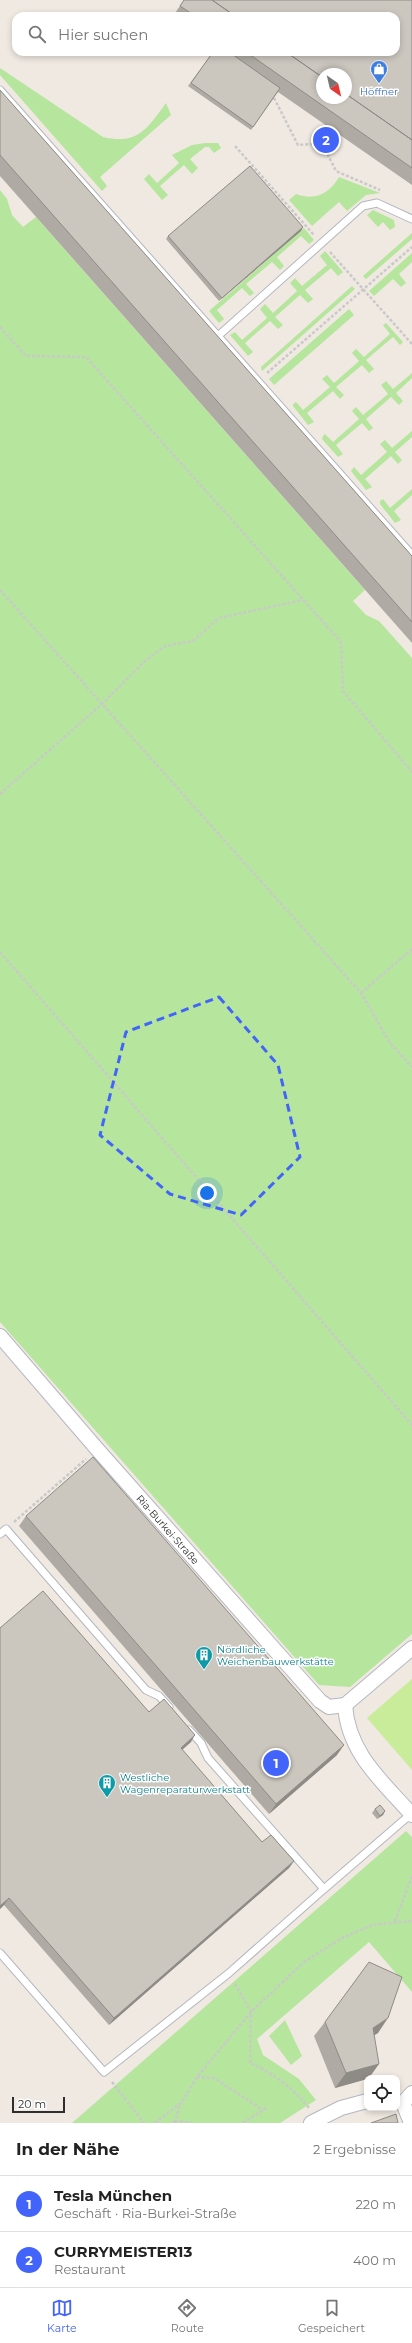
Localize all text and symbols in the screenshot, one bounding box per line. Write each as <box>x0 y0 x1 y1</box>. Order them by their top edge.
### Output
search box <box>12 12 400 56</box>
icon: search <box>26 23 48 45</box>
text: Hier suchen <box>58 25 148 44</box>
shop icon: Höffner <box>369 59 389 84</box>
north arrow <box>316 68 352 104</box>
place label: Höffner <box>360 85 398 98</box>
pin: 2 <box>313 125 339 155</box>
your location <box>197 1183 217 1203</box>
street label: Ria-Burkei-Straße <box>133 1492 202 1567</box>
place label: Nördliche Weichenbauwerkstätte <box>217 1643 334 1668</box>
building icon: Nördliche Weichenbauwerkstätte <box>194 1645 214 1670</box>
pin: 1 <box>263 1748 289 1778</box>
place label: Westliche Wagenreparaturwerkstatt <box>120 1771 250 1796</box>
building icon: Westliche Wagenreparaturwerkstatt <box>97 1773 117 1798</box>
map controls <box>364 2075 400 2111</box>
button: locate <box>364 2075 400 2111</box>
scale bar <box>12 2095 65 2114</box>
text: 20 m <box>18 2097 46 2111</box>
text: In der Nähe <box>16 2139 120 2159</box>
text: 2 Ergebnisse <box>313 2141 396 2157</box>
text: Tesla München <box>54 2186 172 2205</box>
text: 1 <box>26 2196 32 2212</box>
text: 220 m <box>355 2196 396 2212</box>
text: Geschäft · Ria-Burkei-Straße <box>54 2205 237 2221</box>
text: CURRYMEISTER13 <box>54 2242 192 2261</box>
text: 2 <box>25 2252 33 2268</box>
text: 400 m <box>353 2252 396 2268</box>
text: Restaurant <box>54 2261 125 2277</box>
tab: Karte <box>47 2297 77 2335</box>
tab: Route <box>171 2297 204 2335</box>
tab: Gespeichert <box>298 2297 365 2335</box>

